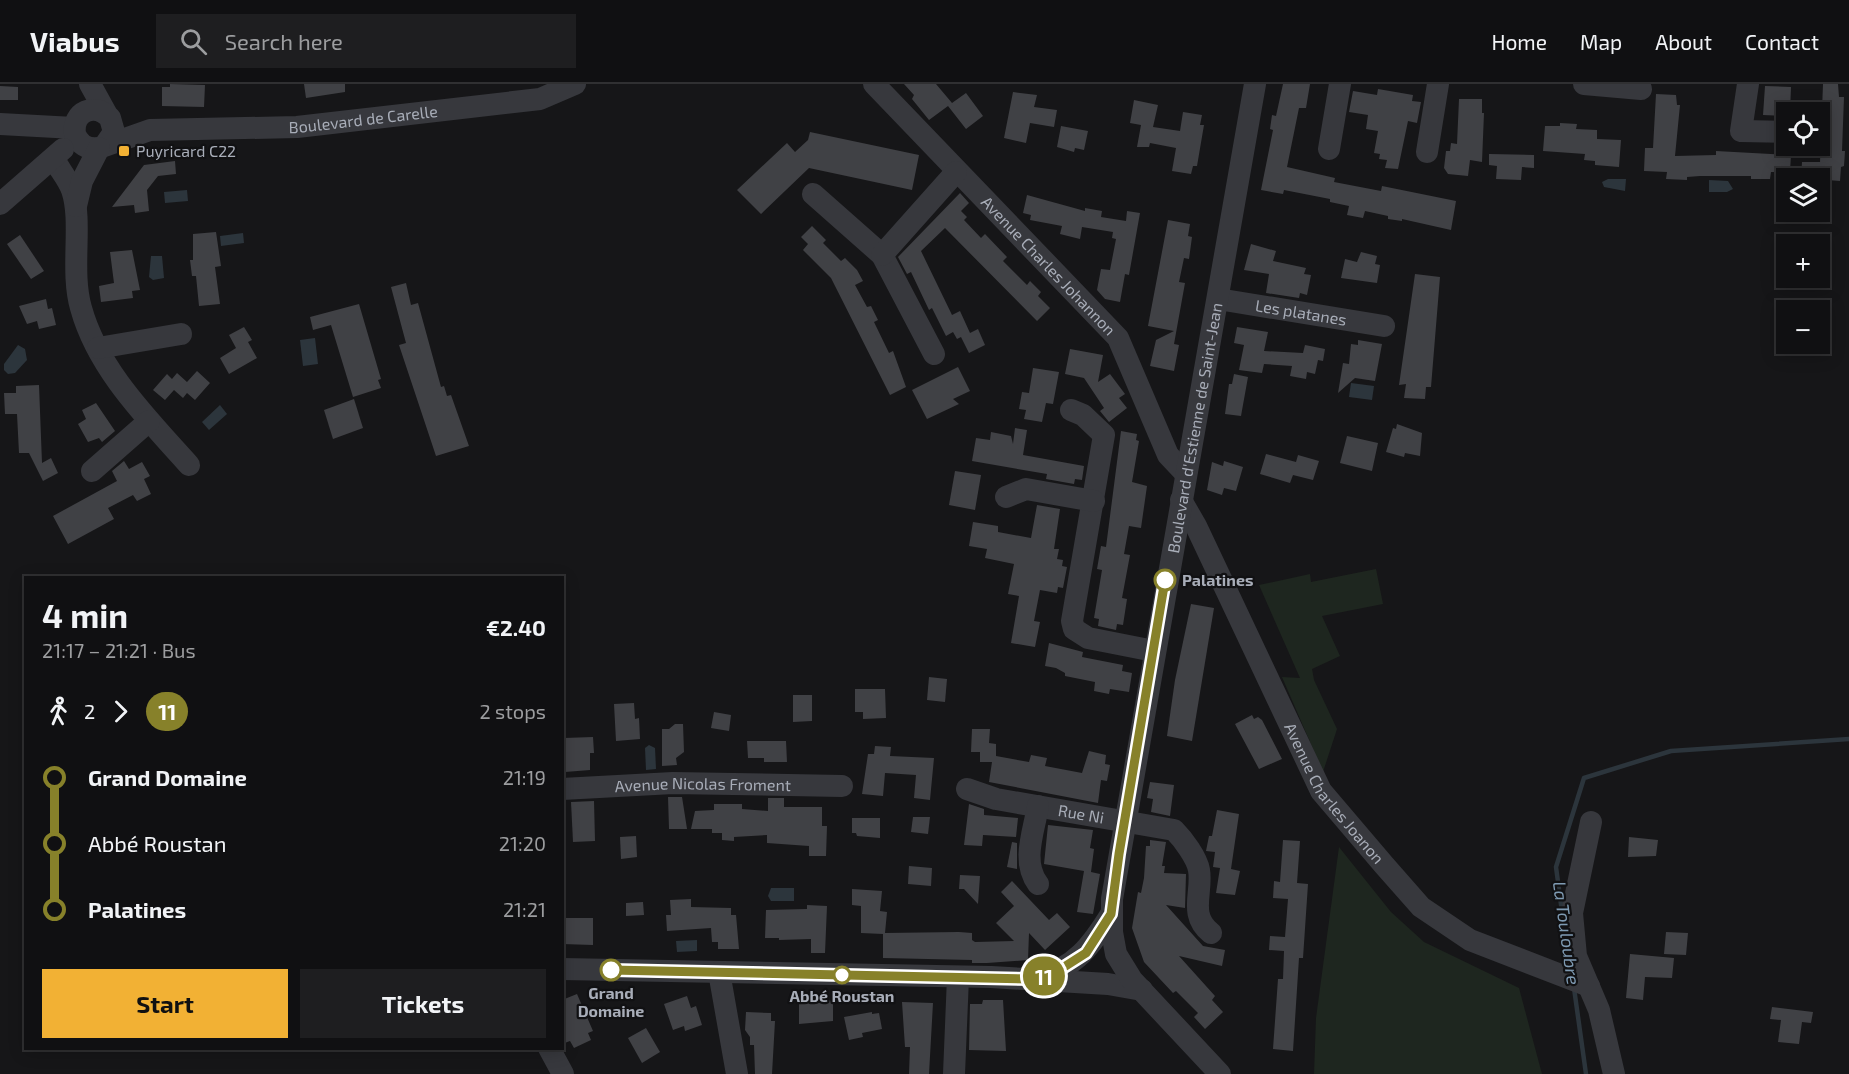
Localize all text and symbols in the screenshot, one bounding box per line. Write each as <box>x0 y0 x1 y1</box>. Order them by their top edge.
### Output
search box <box>156 14 576 68</box>
text: Viabus <box>30 24 120 58</box>
icon: search <box>177 25 210 58</box>
text: Search here <box>225 28 343 54</box>
text: Home <box>1491 29 1547 54</box>
text: Map <box>1580 29 1622 54</box>
text: About <box>1655 29 1712 54</box>
text: Contact <box>1745 29 1819 54</box>
street label: Boulevard de Carelle <box>289 101 439 136</box>
map controls <box>1776 102 1830 354</box>
button: locate <box>1776 102 1830 156</box>
place label: Puyricard C22 <box>136 141 236 160</box>
marker: Puyricard C22 <box>117 144 131 158</box>
button: layers <box>1776 168 1830 222</box>
street label: Avenue Charles Johannon <box>978 192 1120 339</box>
button: + <box>1776 234 1830 288</box>
street label: Les platanes <box>1254 295 1348 329</box>
button: − <box>1776 300 1830 354</box>
street label: Boulevard d'Estienne de Saint-Jean <box>1163 301 1225 554</box>
marker: Palatines <box>1154 569 1176 591</box>
place label: Palatines <box>1182 570 1253 589</box>
text: 4 min <box>42 595 128 635</box>
text: €2.40 <box>486 614 546 640</box>
text: 21:17 – 21:21 · Bus <box>42 638 196 662</box>
icon: walk <box>42 695 75 728</box>
icon: forward <box>104 695 137 728</box>
text: 2 <box>84 699 95 723</box>
text: 11 <box>158 699 176 724</box>
text: 2 stops <box>479 699 546 723</box>
street label: Avenue Charles Joanon <box>1281 719 1388 867</box>
text: Grand Domaine <box>88 764 247 790</box>
text: 21:19 <box>503 765 546 789</box>
street label: Avenue Nicolas Froment <box>614 773 791 795</box>
street label: Rue Ni <box>1057 800 1106 827</box>
text: Abbé Roustan <box>88 830 226 856</box>
text: 21:20 <box>499 831 546 855</box>
water label: La Touloubre <box>1549 880 1585 986</box>
text: Palatines <box>88 896 186 922</box>
text: 21:21 <box>503 897 546 921</box>
line badge: 11 <box>1017 956 1071 996</box>
marker: Grand Domaine <box>600 959 622 981</box>
text: 11 <box>1035 964 1053 989</box>
marker: Abbé Roustan <box>833 966 851 984</box>
button: Start <box>42 969 288 1038</box>
button: Tickets <box>300 969 546 1038</box>
place label: Grand Domaine <box>578 983 644 1020</box>
place label: Abbé Roustan <box>790 986 894 1005</box>

